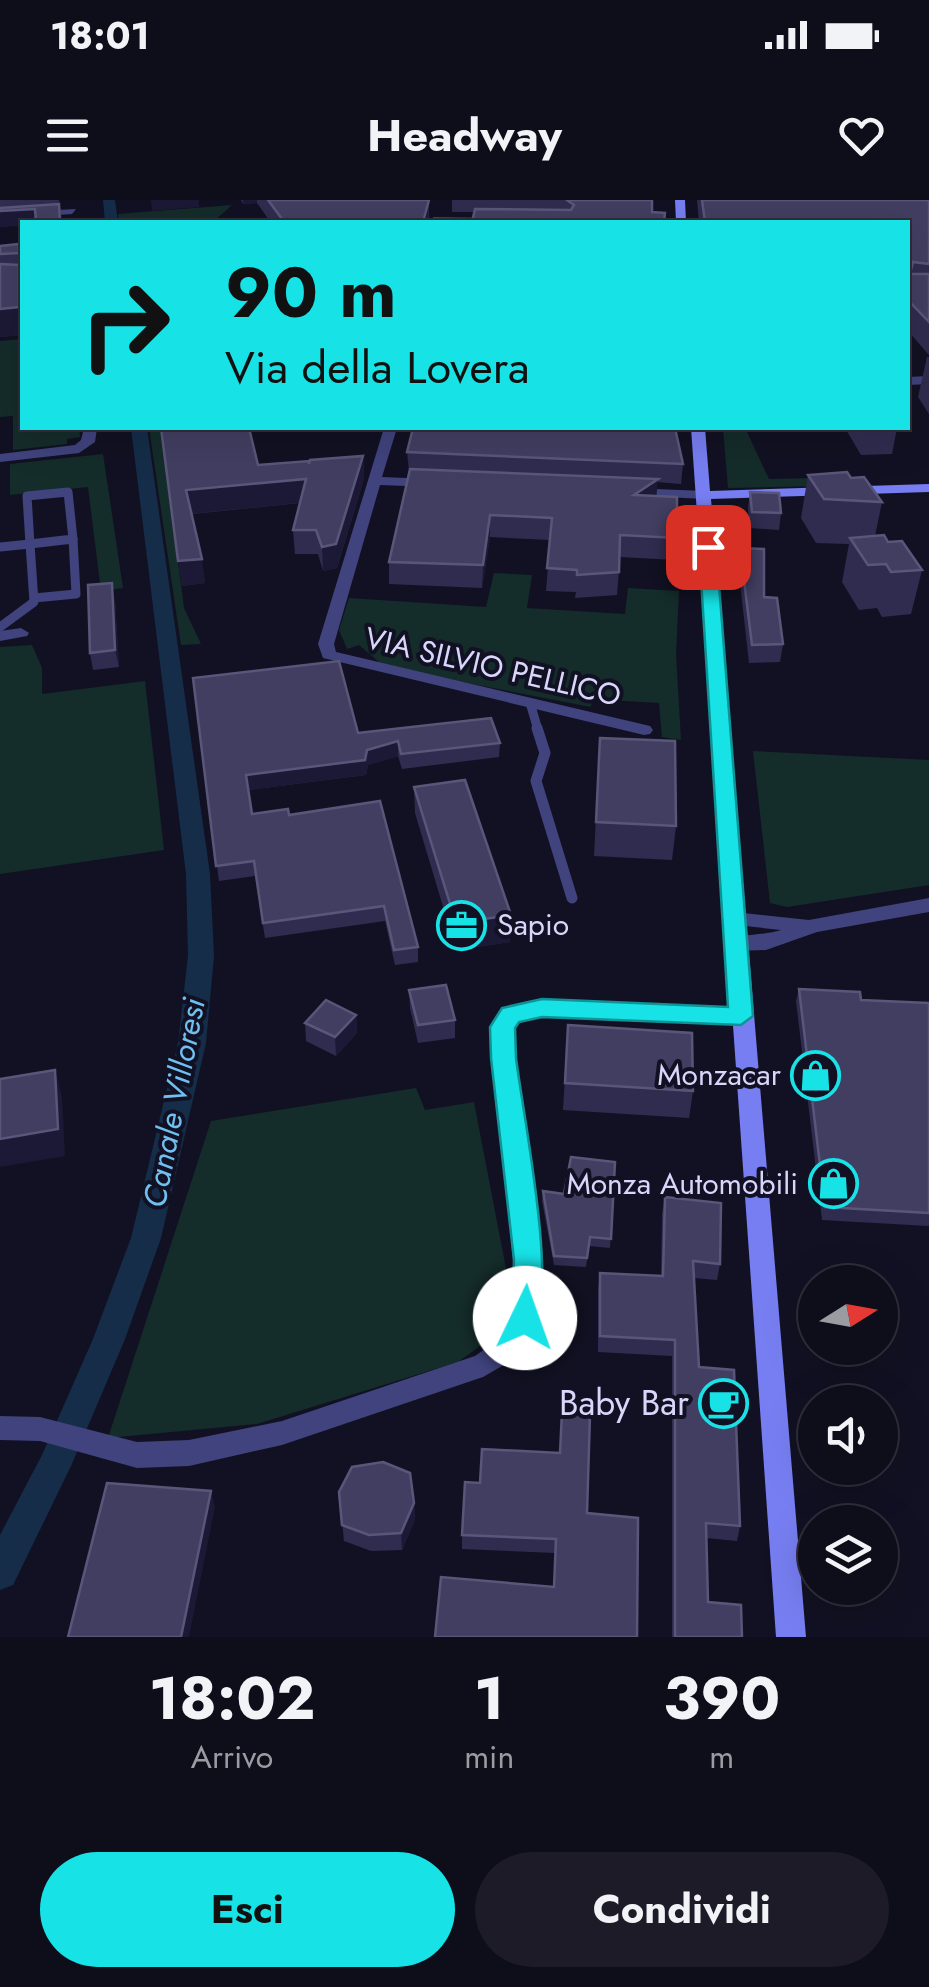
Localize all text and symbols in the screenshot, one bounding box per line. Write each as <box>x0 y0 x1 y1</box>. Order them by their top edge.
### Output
text: 18:01 <box>50 8 150 63</box>
text: Headway <box>367 103 562 168</box>
icon: menu <box>40 108 95 163</box>
icon: heart <box>834 108 889 163</box>
text: 90 m <box>225 242 397 343</box>
icon: right <box>60 260 190 390</box>
text: Via della Lovera <box>225 335 530 400</box>
pin <box>666 505 751 590</box>
icon: arrive <box>681 520 736 575</box>
street label: VIA SILVIO PELLICO <box>361 616 625 717</box>
office icon: Sapio <box>436 899 488 951</box>
place label: Sapio <box>497 903 569 946</box>
water label: Canale Villoresi <box>131 994 217 1212</box>
shop icon: Monzacar <box>790 1049 842 1101</box>
place label: Monzacar <box>657 1053 782 1096</box>
shop icon: Monza Automobili <box>807 1158 859 1210</box>
place label: Monza Automobili <box>566 1162 798 1205</box>
north arrow <box>798 1265 898 1365</box>
map controls <box>798 1265 898 1605</box>
position arrow <box>473 1266 577 1370</box>
cafe icon: Baby Bar <box>698 1377 750 1429</box>
place label: Baby Bar <box>559 1378 689 1428</box>
button: sound <box>798 1385 898 1485</box>
button: layers <box>798 1505 898 1605</box>
text: 18:02 <box>149 1655 315 1742</box>
text: 1 <box>474 1655 504 1742</box>
text: 390 <box>663 1655 780 1742</box>
text: Arrivo <box>191 1734 273 1780</box>
text: min <box>464 1734 514 1780</box>
text: m <box>709 1734 734 1780</box>
button: Esci <box>40 1852 455 1967</box>
button: Condividi <box>475 1852 889 1967</box>

